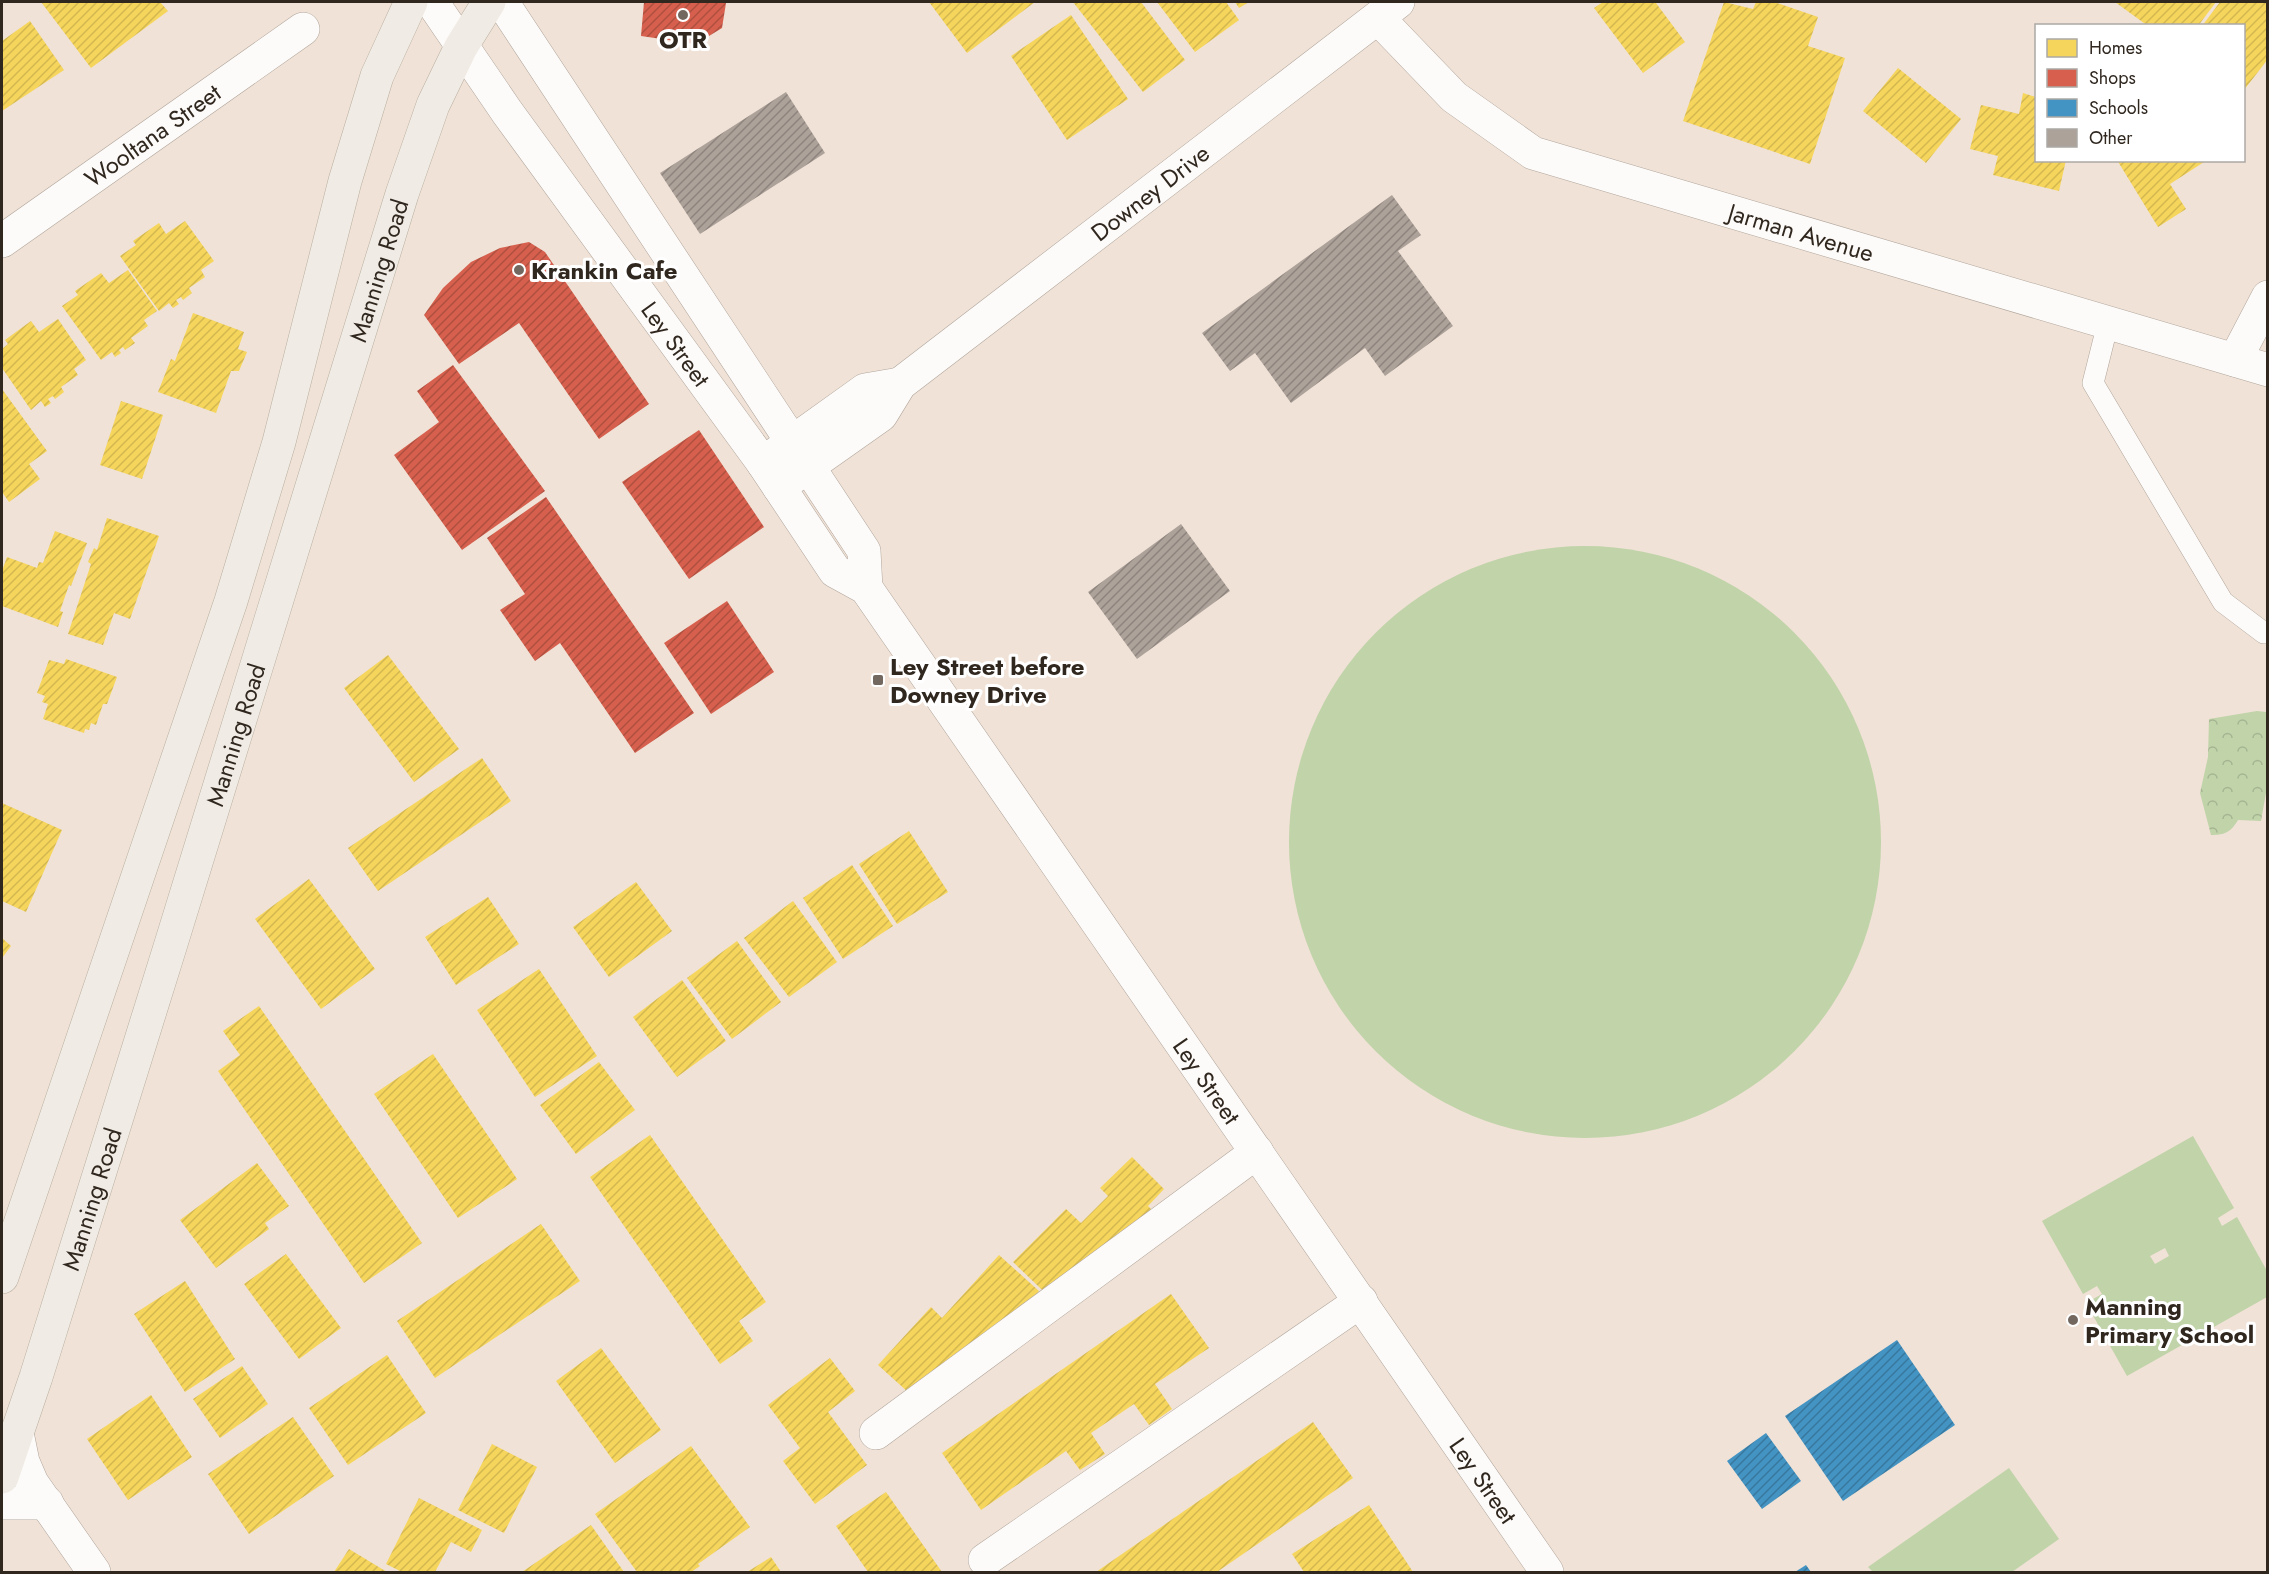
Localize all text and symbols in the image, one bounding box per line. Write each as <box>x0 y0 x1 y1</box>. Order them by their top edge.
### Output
marker: OTR <box>676 8 690 22</box>
place label: OTR <box>659 22 707 57</box>
legend <box>2035 24 2245 162</box>
text: Homes <box>2089 35 2142 61</box>
text: Shops <box>2089 65 2136 91</box>
street label: Wooltana Street <box>77 75 228 195</box>
text: Schools <box>2089 95 2148 121</box>
text: Other <box>2089 125 2133 151</box>
street label: Downey Drive <box>1083 136 1216 249</box>
street label: Jarman Avenue <box>1721 193 1878 270</box>
street label: Manning Road <box>340 195 417 346</box>
place label: Krankin Cafe <box>531 253 678 288</box>
marker: Krankin Cafe <box>512 263 526 277</box>
street label: Ley Street <box>633 294 719 394</box>
place label: Ley Street before Downey Drive <box>890 649 1084 712</box>
street label: Manning Road <box>197 659 274 811</box>
marker: Ley Street before Downey Drive <box>871 673 885 687</box>
street label: Ley Street <box>1165 1031 1249 1131</box>
street label: Manning Road <box>53 1123 130 1275</box>
place label: Manning Primary School <box>2085 1289 2254 1352</box>
marker: Manning Primary School <box>2066 1313 2080 1327</box>
street label: Ley Street <box>1441 1430 1526 1531</box>

